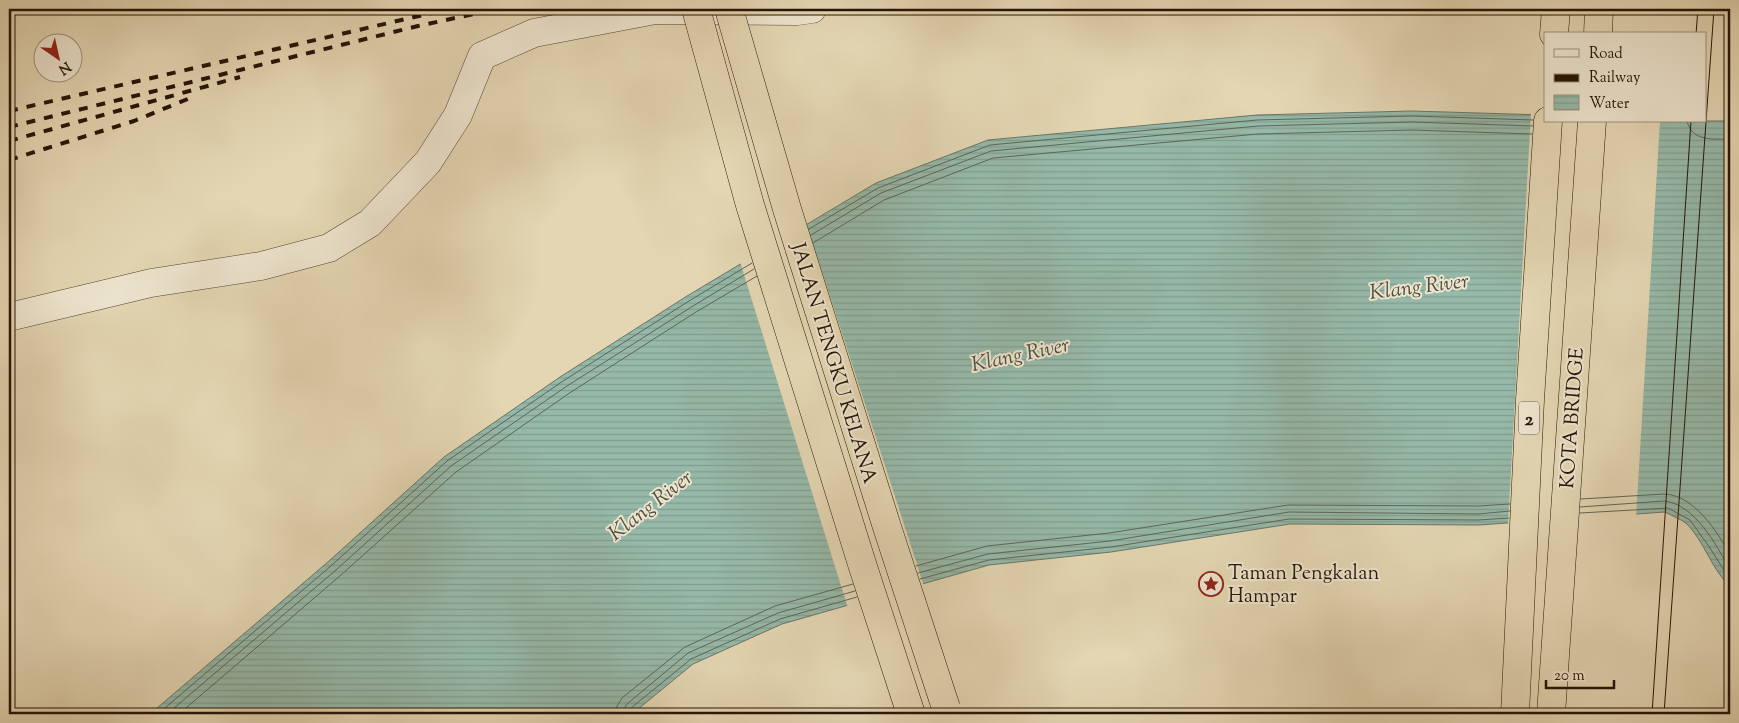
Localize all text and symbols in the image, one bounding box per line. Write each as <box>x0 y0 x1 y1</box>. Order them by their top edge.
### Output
north arrow <box>32 32 82 82</box>
legend <box>1544 32 1706 122</box>
text: Road <box>1589 44 1623 65</box>
text: N <box>54 56 74 79</box>
text: Railway <box>1589 68 1641 89</box>
text: Water <box>1589 94 1630 115</box>
street label: JALAN TENGKU KELANA <box>782 239 883 488</box>
water label: Klang River <box>1368 267 1471 309</box>
water label: Klang River <box>969 331 1073 381</box>
street label: KOTA BRIDGE <box>1554 347 1593 490</box>
road number: 2 <box>1519 402 1539 434</box>
water label: Klang River <box>603 464 700 549</box>
place label: Taman Pengkalan Hampar <box>1228 560 1379 612</box>
place icon: Taman Pengkalan Hampar <box>1198 571 1224 597</box>
scale bar <box>1546 658 1614 690</box>
text: 20 m <box>1554 666 1585 687</box>

